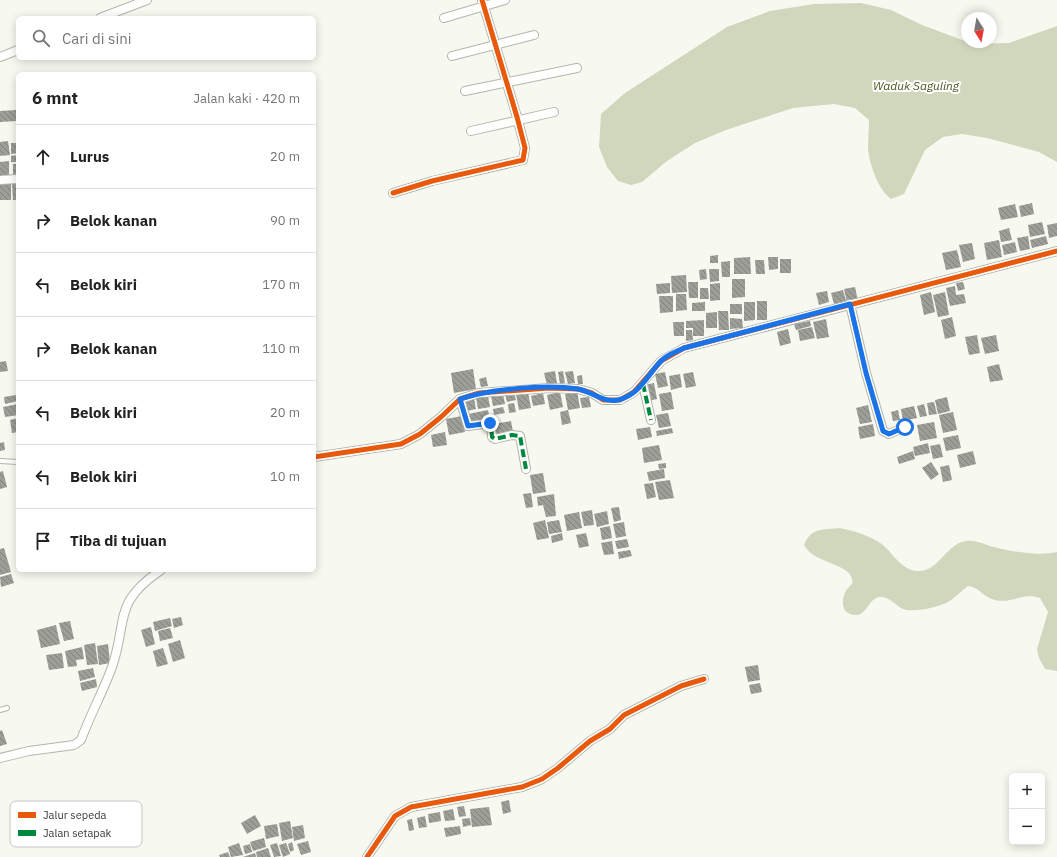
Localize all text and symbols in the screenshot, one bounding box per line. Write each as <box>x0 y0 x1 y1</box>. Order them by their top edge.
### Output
north arrow <box>961 12 997 48</box>
search box <box>16 16 316 60</box>
icon: search <box>30 27 52 49</box>
text: Cari di sini <box>62 29 131 48</box>
water label: Waduk Saguling <box>873 78 960 93</box>
text: 6 mnt <box>32 87 78 109</box>
text: Jalan kaki · 420 m <box>193 90 300 107</box>
icon: ahead <box>32 146 54 168</box>
text: Lurus <box>70 147 109 166</box>
text: 20 m <box>270 148 300 165</box>
icon: right <box>32 210 54 232</box>
text: Belok kanan <box>70 211 157 230</box>
text: 90 m <box>270 212 300 229</box>
icon: left <box>32 274 54 296</box>
text: Belok kiri <box>70 275 137 294</box>
text: 170 m <box>262 276 300 293</box>
icon: right <box>32 338 54 360</box>
text: Belok kanan <box>70 339 157 358</box>
text: 110 m <box>262 340 300 357</box>
icon: left <box>32 402 54 424</box>
text: Belok kiri <box>70 403 137 422</box>
text: 20 m <box>270 404 300 421</box>
route end <box>481 414 499 432</box>
route start <box>896 418 914 436</box>
icon: left <box>32 466 54 488</box>
text: Belok kiri <box>70 467 137 486</box>
text: 10 m <box>270 468 300 485</box>
icon: arrive <box>32 530 54 552</box>
text: Tiba di tujuan <box>70 531 167 550</box>
map controls <box>1009 773 1045 845</box>
button: + <box>1009 773 1045 809</box>
legend <box>10 801 142 847</box>
text: Jalur sepeda <box>43 808 107 822</box>
button: − <box>1009 809 1045 845</box>
text: Jalan setapak <box>43 826 112 840</box>

